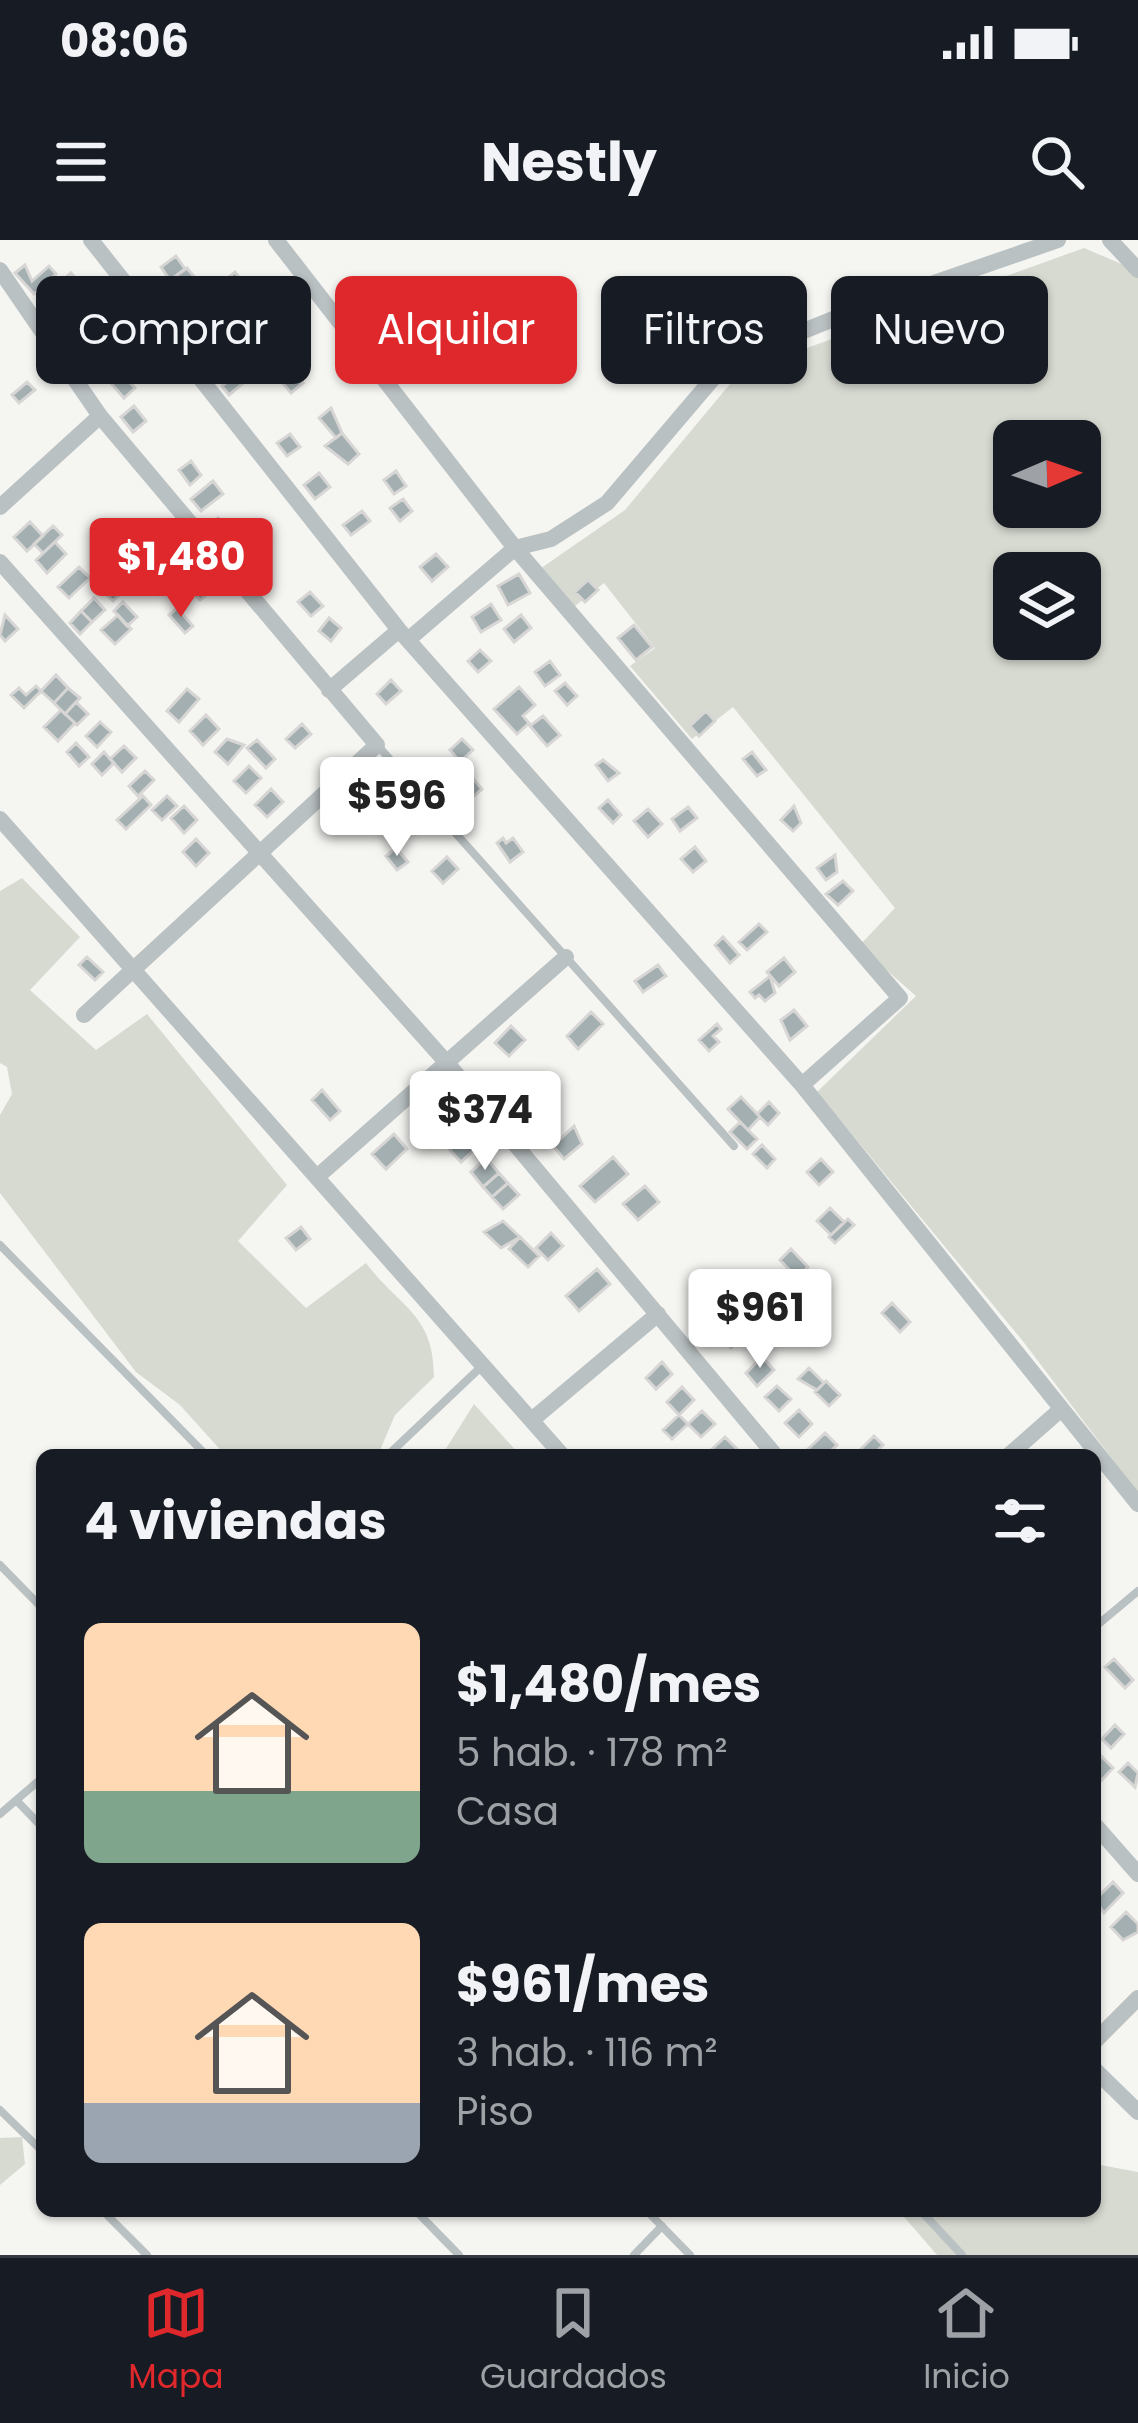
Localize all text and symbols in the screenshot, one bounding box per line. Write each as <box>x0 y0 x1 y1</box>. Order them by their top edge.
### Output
text: 08:06 <box>60 10 189 73</box>
text: Nestly <box>481 124 657 200</box>
icon: menu <box>48 129 114 195</box>
icon: search <box>1024 129 1090 195</box>
chip: Comprar <box>36 276 311 384</box>
chip: Alquilar <box>335 276 577 384</box>
chip: Filtros <box>601 276 807 384</box>
chip: Nuevo <box>831 276 1048 384</box>
north arrow <box>993 420 1101 528</box>
map controls <box>993 420 1101 660</box>
pin: $1,480 <box>83 518 279 620</box>
text: $1,480 <box>117 529 245 584</box>
button: layers <box>993 552 1101 660</box>
pin: $596 <box>326 757 468 859</box>
text: $596 <box>347 768 447 823</box>
pin: $374 <box>414 1071 556 1173</box>
text: $374 <box>437 1082 533 1137</box>
pin: $961 <box>689 1269 831 1371</box>
text: $961 <box>715 1280 805 1335</box>
text: 4 viviendas <box>84 1485 387 1557</box>
icon: filters <box>987 1488 1053 1554</box>
text: $1,480/mes <box>456 1648 761 1720</box>
icon: home <box>180 1671 324 1815</box>
text: 5 hab. · 178 m² <box>456 1725 728 1780</box>
text: Casa <box>456 1784 559 1839</box>
text: $961/mes <box>456 1948 710 2020</box>
icon: home <box>180 1971 324 2115</box>
text: 3 hab. · 116 m² <box>456 2025 718 2080</box>
text: Piso <box>456 2084 534 2139</box>
tab: Mapa <box>128 2280 224 2402</box>
tab: Guardados <box>480 2280 667 2402</box>
tab: Inicio <box>923 2280 1010 2402</box>

